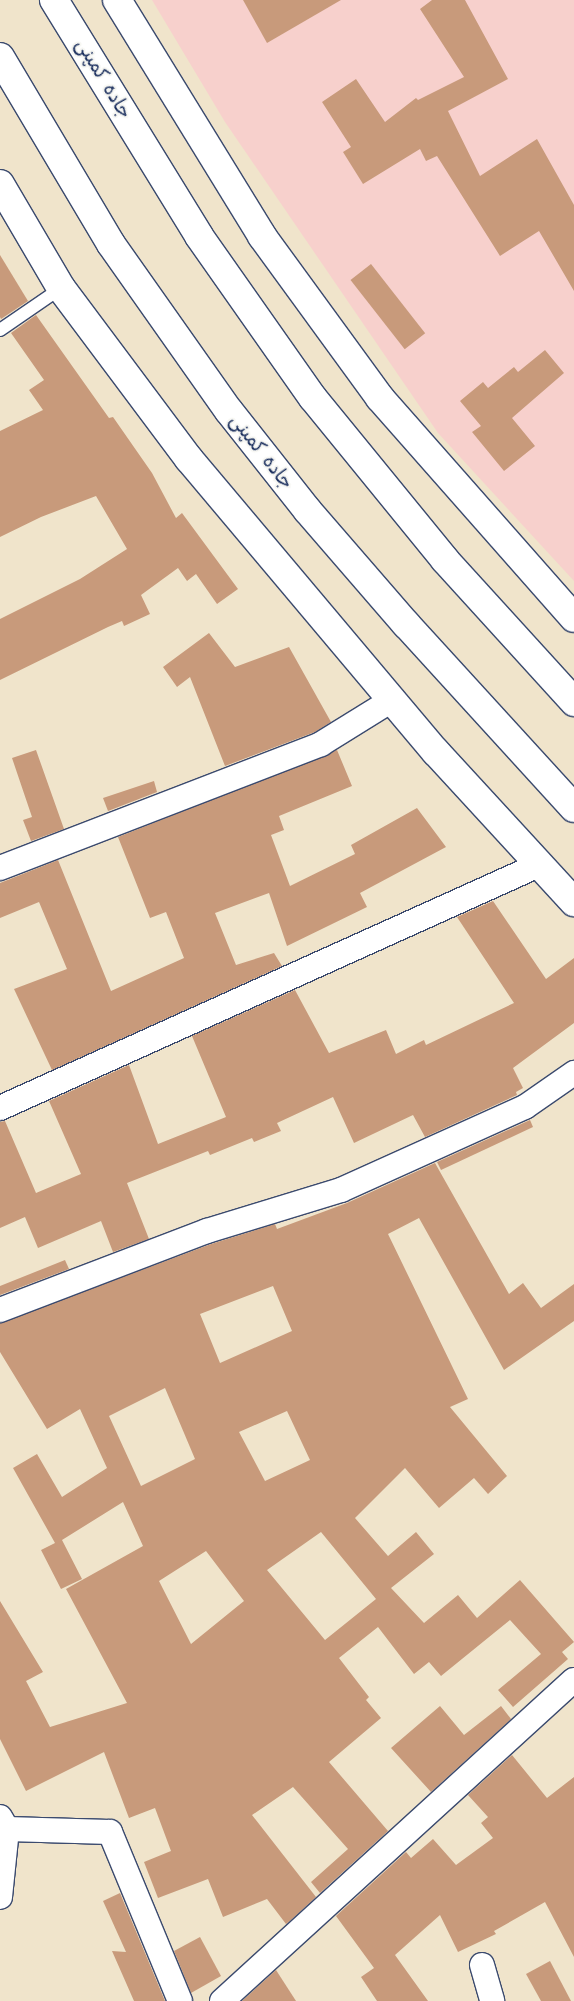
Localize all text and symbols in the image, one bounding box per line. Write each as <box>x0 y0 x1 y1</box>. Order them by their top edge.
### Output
street label: جاده کمپنی <box>70 35 136 123</box>
street label: جاده کمپنی <box>225 410 297 494</box>

